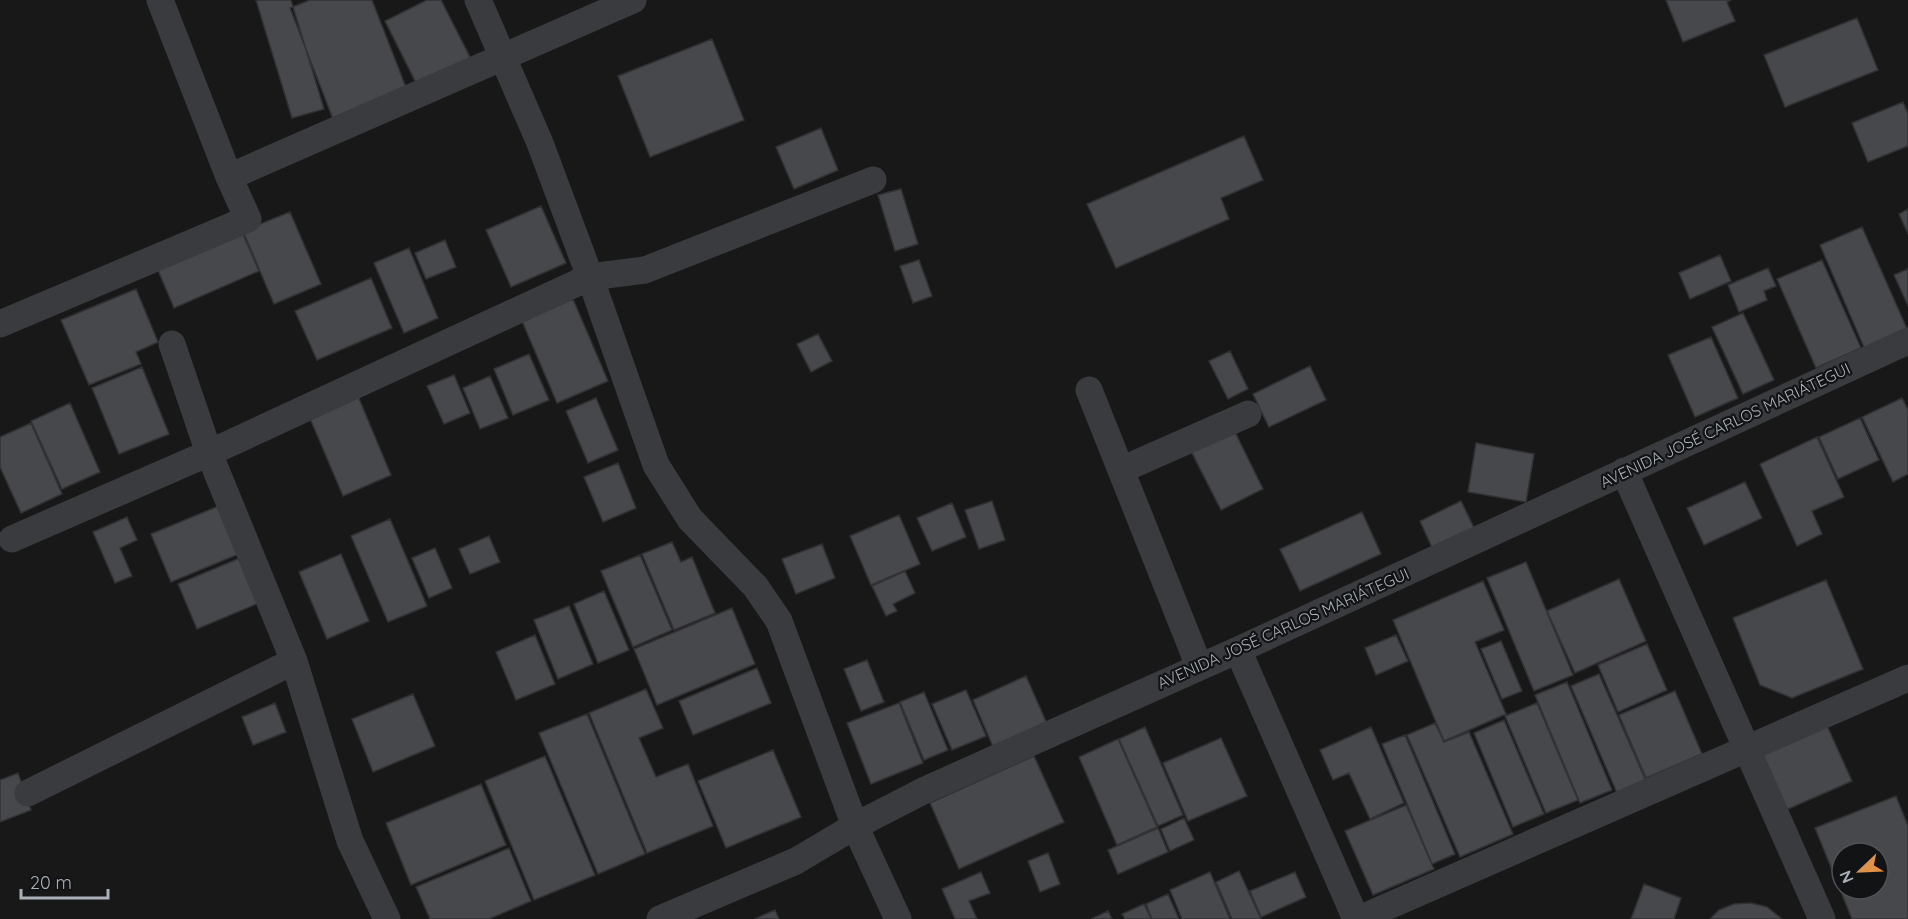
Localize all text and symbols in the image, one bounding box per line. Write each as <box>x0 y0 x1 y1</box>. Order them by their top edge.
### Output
street label: AVENIDA JOSÉ CARLOS MARIÁTEGUI <box>1597 358 1853 492</box>
street label: AVENIDA JOSÉ CARLOS MARIÁTEGUI <box>1154 563 1412 693</box>
north arrow <box>1830 841 1890 901</box>
scale bar <box>21 862 108 900</box>
text: N <box>1835 868 1858 886</box>
text: 20 m <box>30 871 72 894</box>

